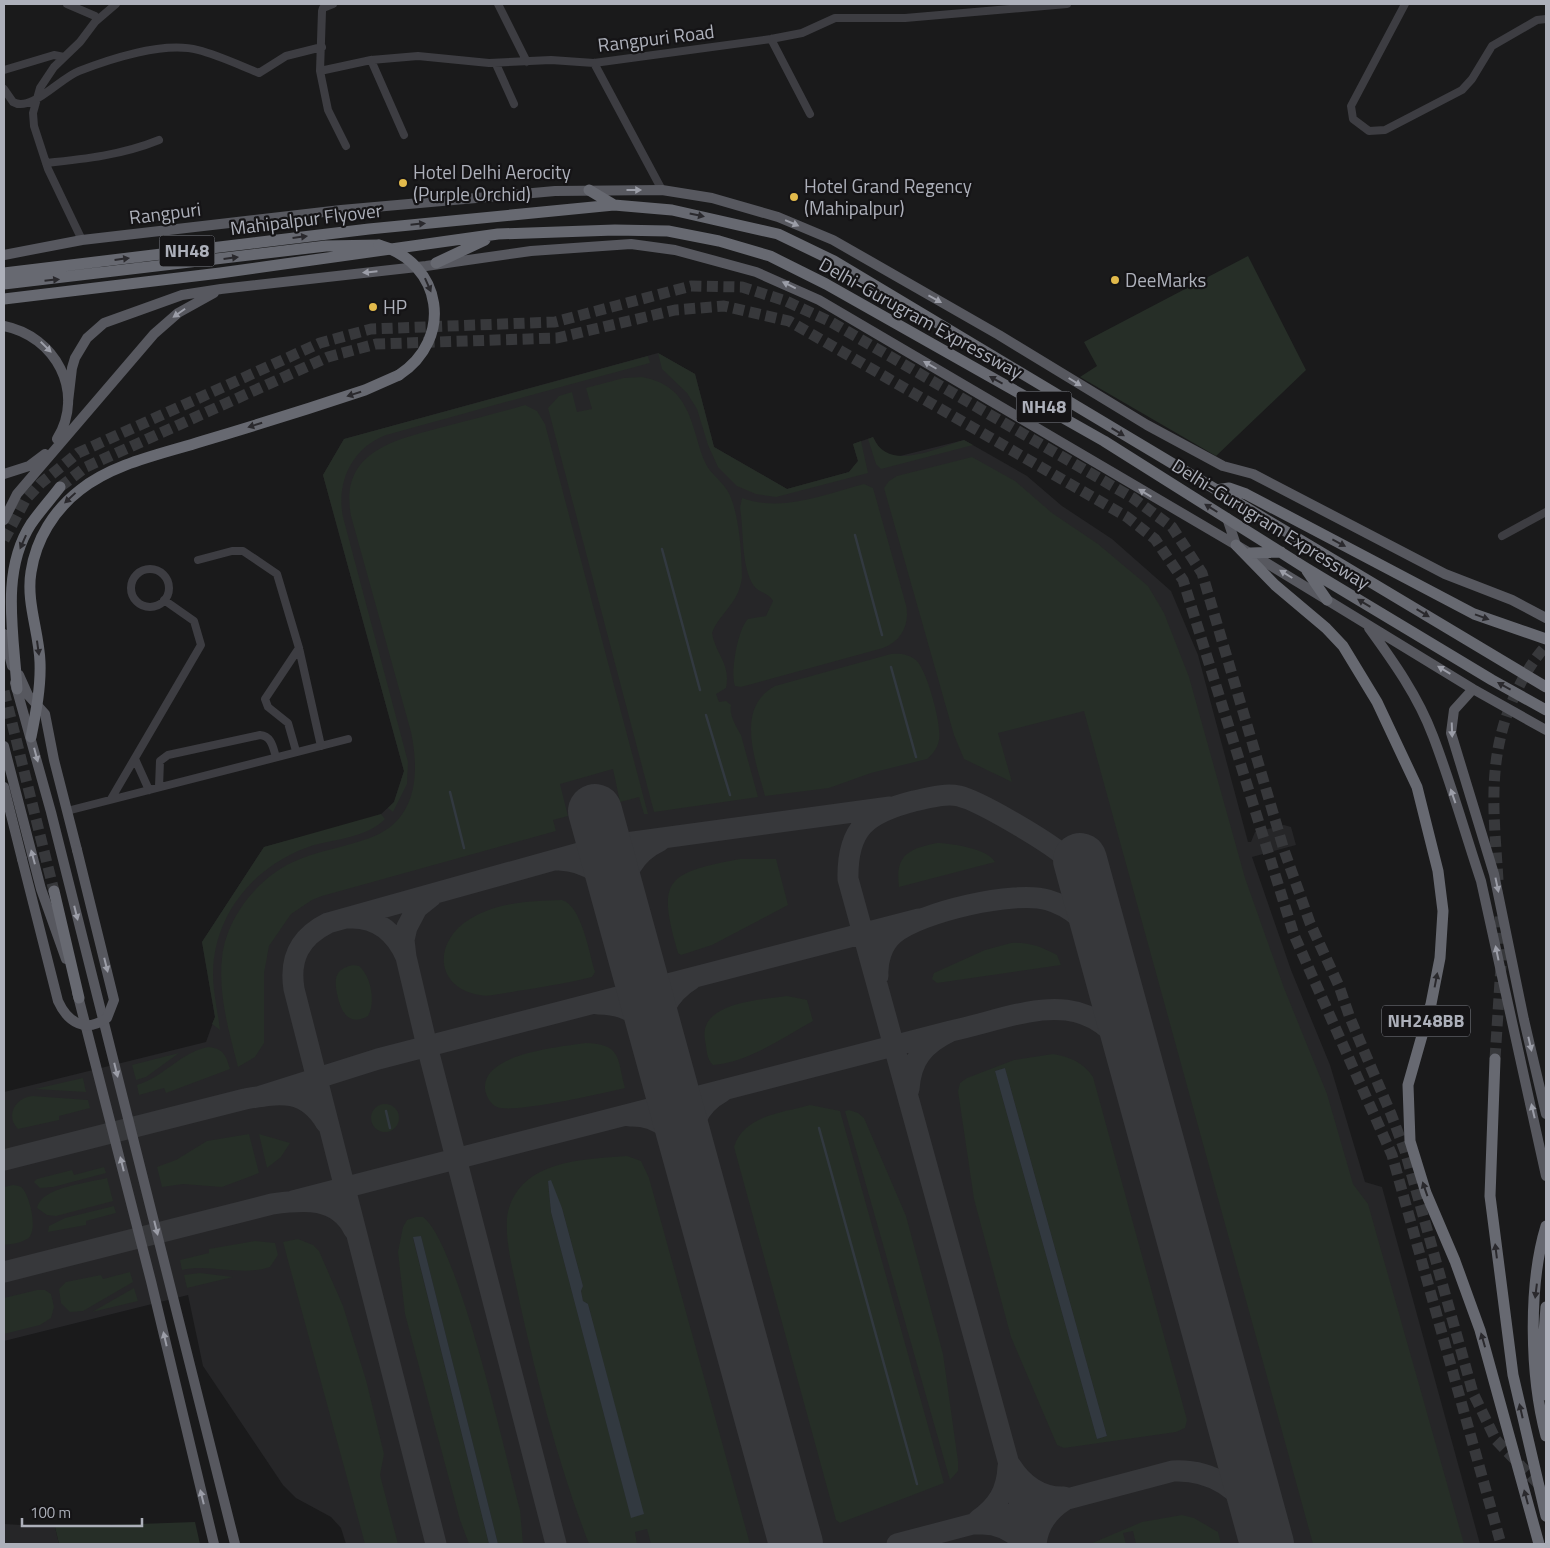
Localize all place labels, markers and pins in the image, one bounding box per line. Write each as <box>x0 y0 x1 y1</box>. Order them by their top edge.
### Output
place label: Hotel Delhi Aerocity (Purple Orchid) <box>413 157 571 208</box>
place label: Hotel Grand Regency (Mahipalpur) <box>804 171 972 222</box>
marker: Hotel Delhi Aerocity (Purple Orchid) <box>397 177 409 189</box>
marker: Hotel Grand Regency (Mahipalpur) <box>788 191 800 203</box>
place label: DeeMarks <box>1125 265 1207 294</box>
marker: DeeMarks <box>1109 274 1121 286</box>
place label: HP <box>383 292 407 321</box>
marker: HP <box>367 301 379 313</box>

